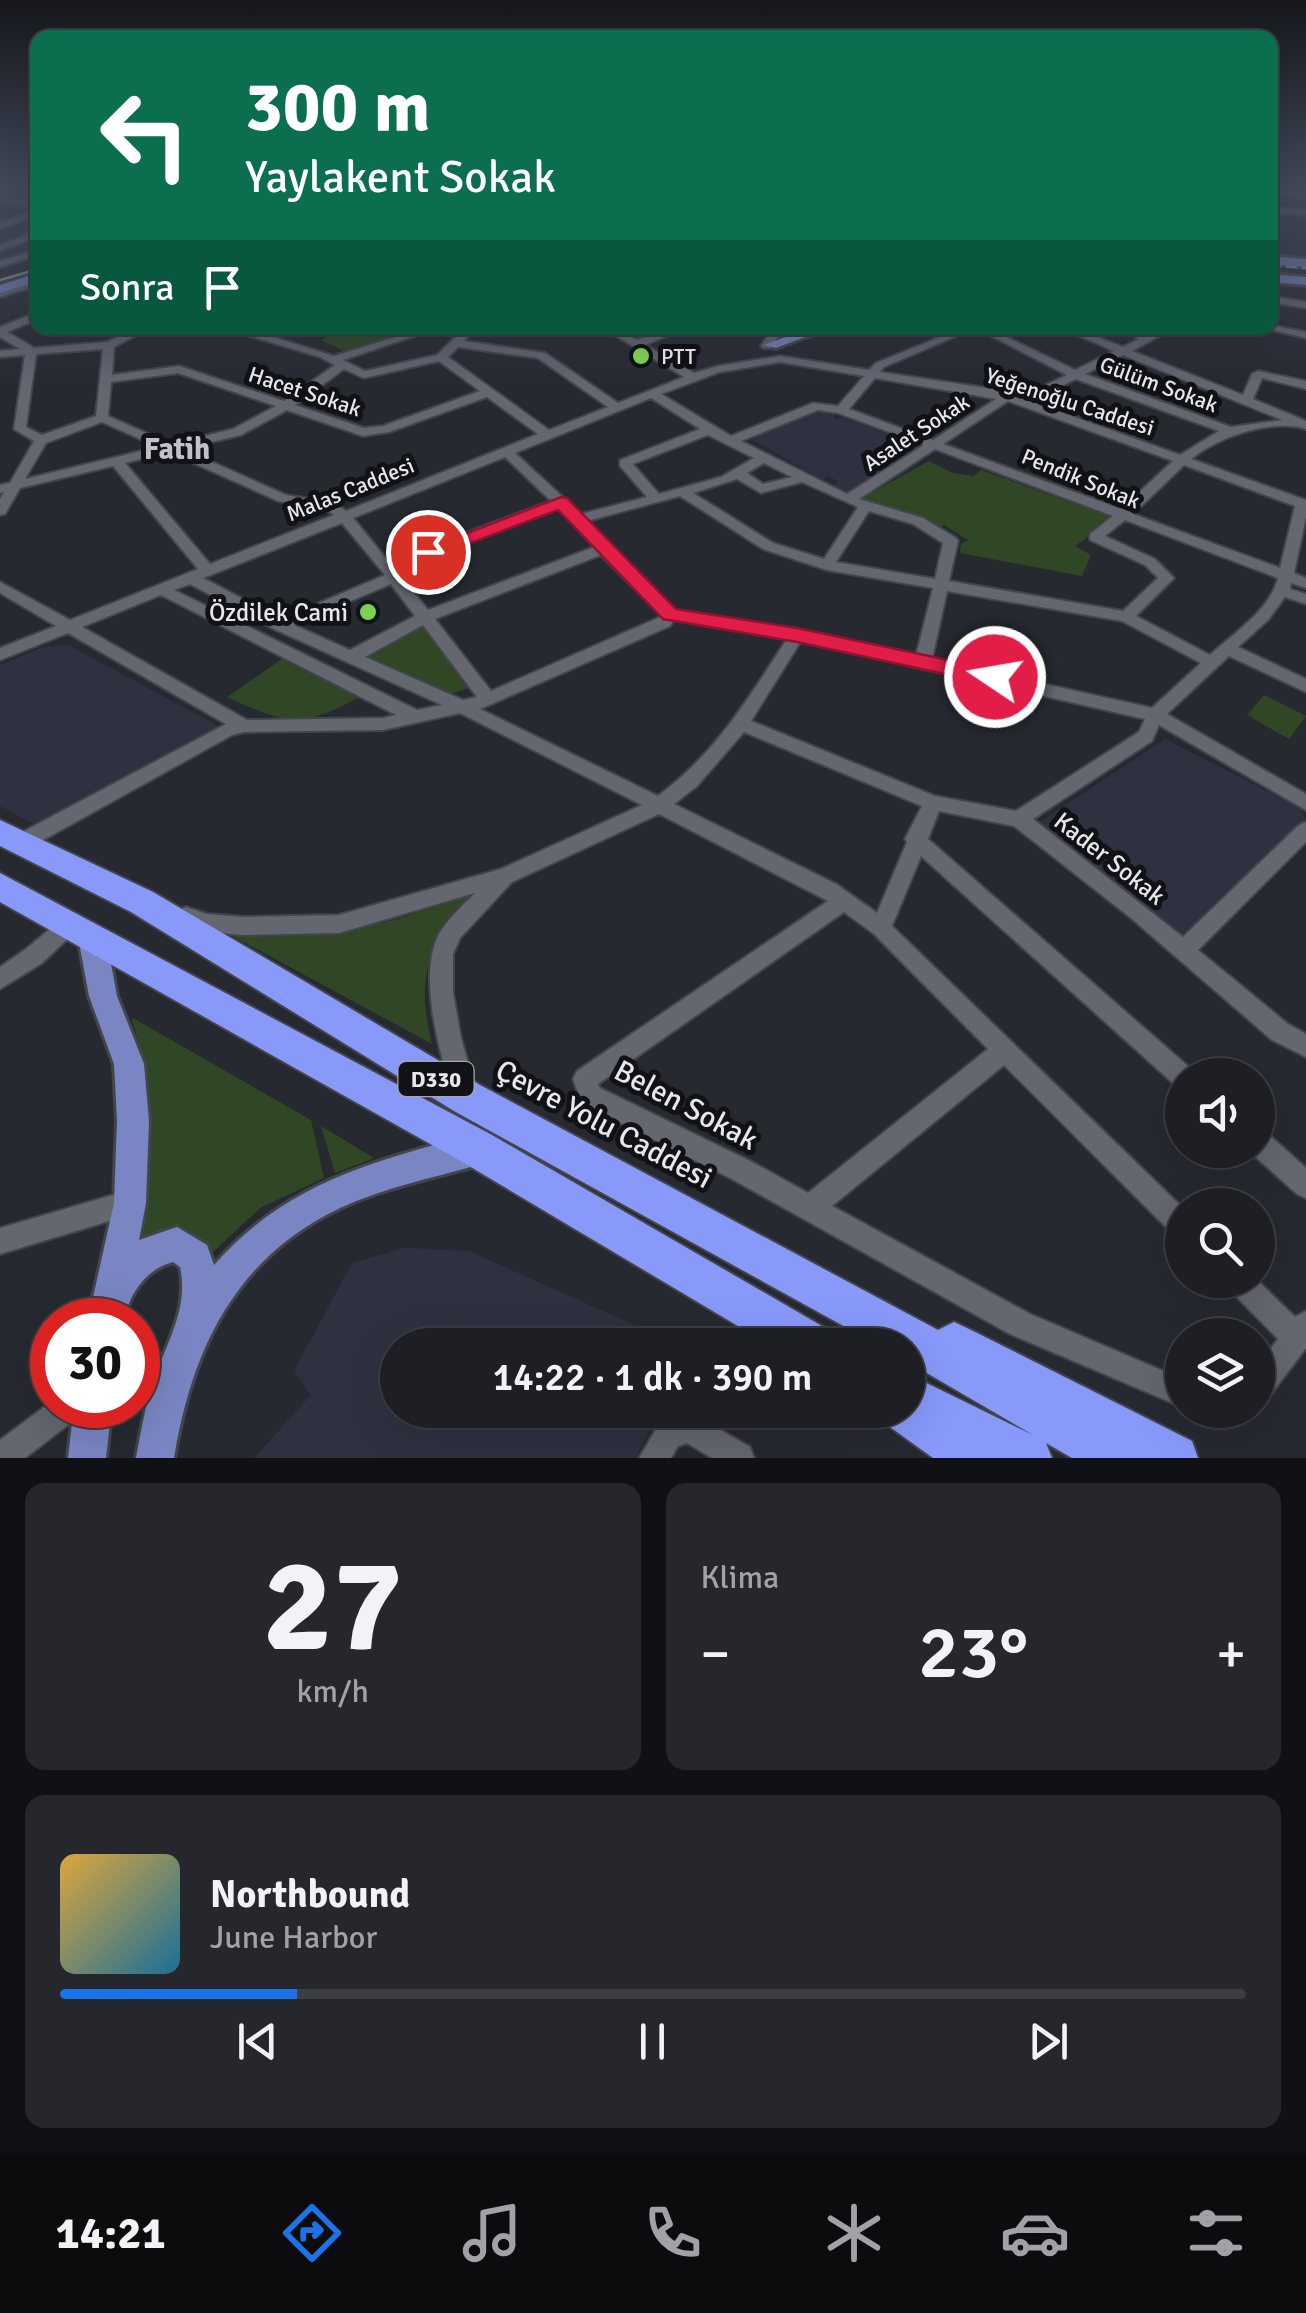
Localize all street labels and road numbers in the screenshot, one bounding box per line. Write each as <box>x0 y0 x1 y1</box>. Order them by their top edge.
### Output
street label: Gülüm Sokak <box>1096 351 1222 418</box>
street label: Hacet Sokak <box>245 361 364 422</box>
street label: Yeğenoğlu Caddesi <box>982 361 1158 441</box>
street label: Asalet Sokak <box>858 388 974 477</box>
street label: Pendik Sokak <box>1018 442 1144 514</box>
street label: Malas Caddesi <box>282 452 418 527</box>
street label: Kader Sokak <box>1048 805 1172 912</box>
street label: Çevre Yolu Caddesi <box>489 1052 718 1197</box>
street label: Belen Sokak <box>608 1052 764 1159</box>
road number: D330 <box>398 1062 474 1096</box>

